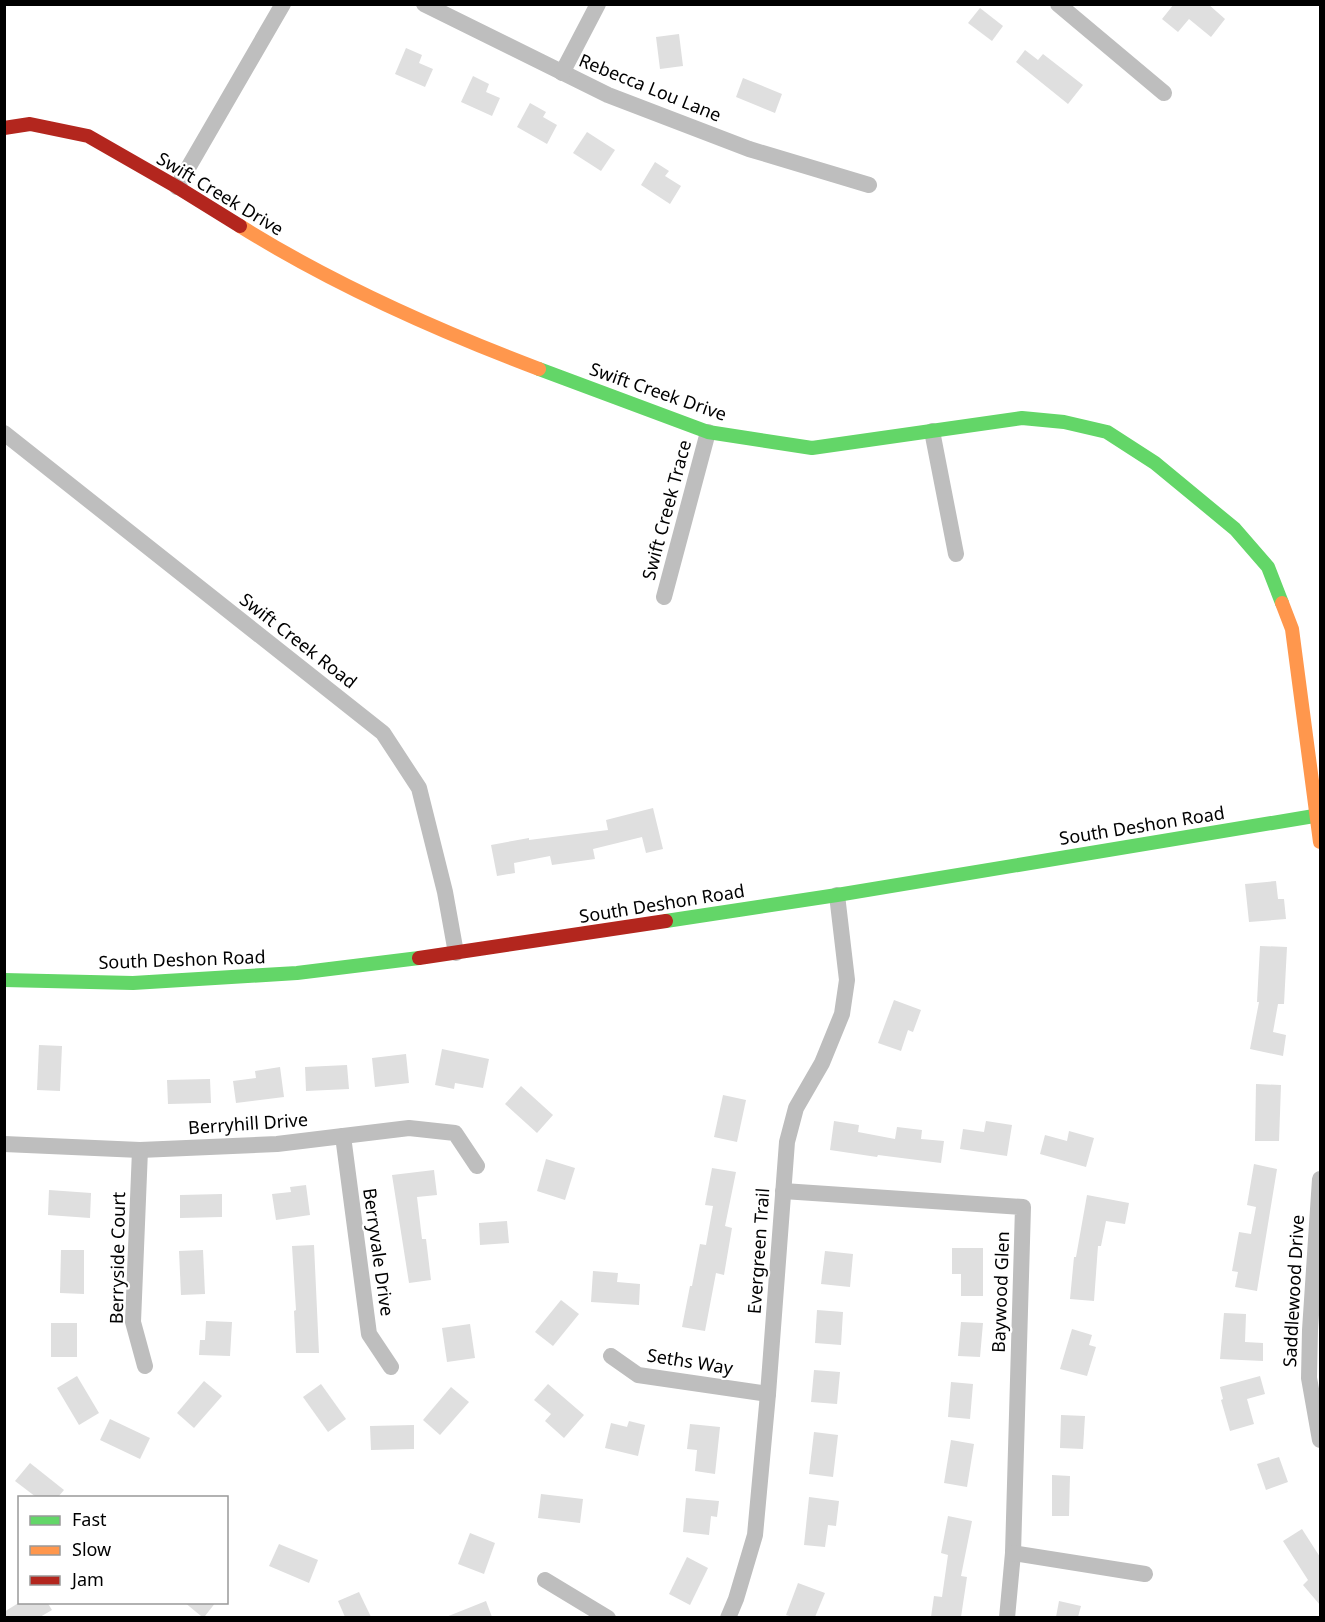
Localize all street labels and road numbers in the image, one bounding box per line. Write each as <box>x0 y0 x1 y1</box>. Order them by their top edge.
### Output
street label: Rebecca Lou Lane <box>576 48 725 127</box>
street label: Swift Creek Drive <box>153 146 288 240</box>
street label: Swift Creek Drive <box>587 356 730 426</box>
street label: Swift Creek Trace <box>636 437 696 582</box>
street label: Swift Creek Road <box>235 587 362 693</box>
street label: South Deshon Road <box>1057 800 1226 850</box>
street label: South Deshon Road <box>577 878 746 928</box>
street label: South Deshon Road <box>98 944 266 974</box>
street label: Berryhill Drive <box>187 1107 309 1139</box>
street label: Berryvale Drive <box>358 1186 400 1317</box>
street label: Evergreen Trail <box>742 1187 774 1315</box>
street label: Berryside Court <box>104 1191 130 1324</box>
street label: Saddlewood Drive <box>1277 1214 1309 1368</box>
street label: Baywood Glen <box>986 1231 1014 1353</box>
street label: Seths Way <box>645 1342 736 1380</box>

